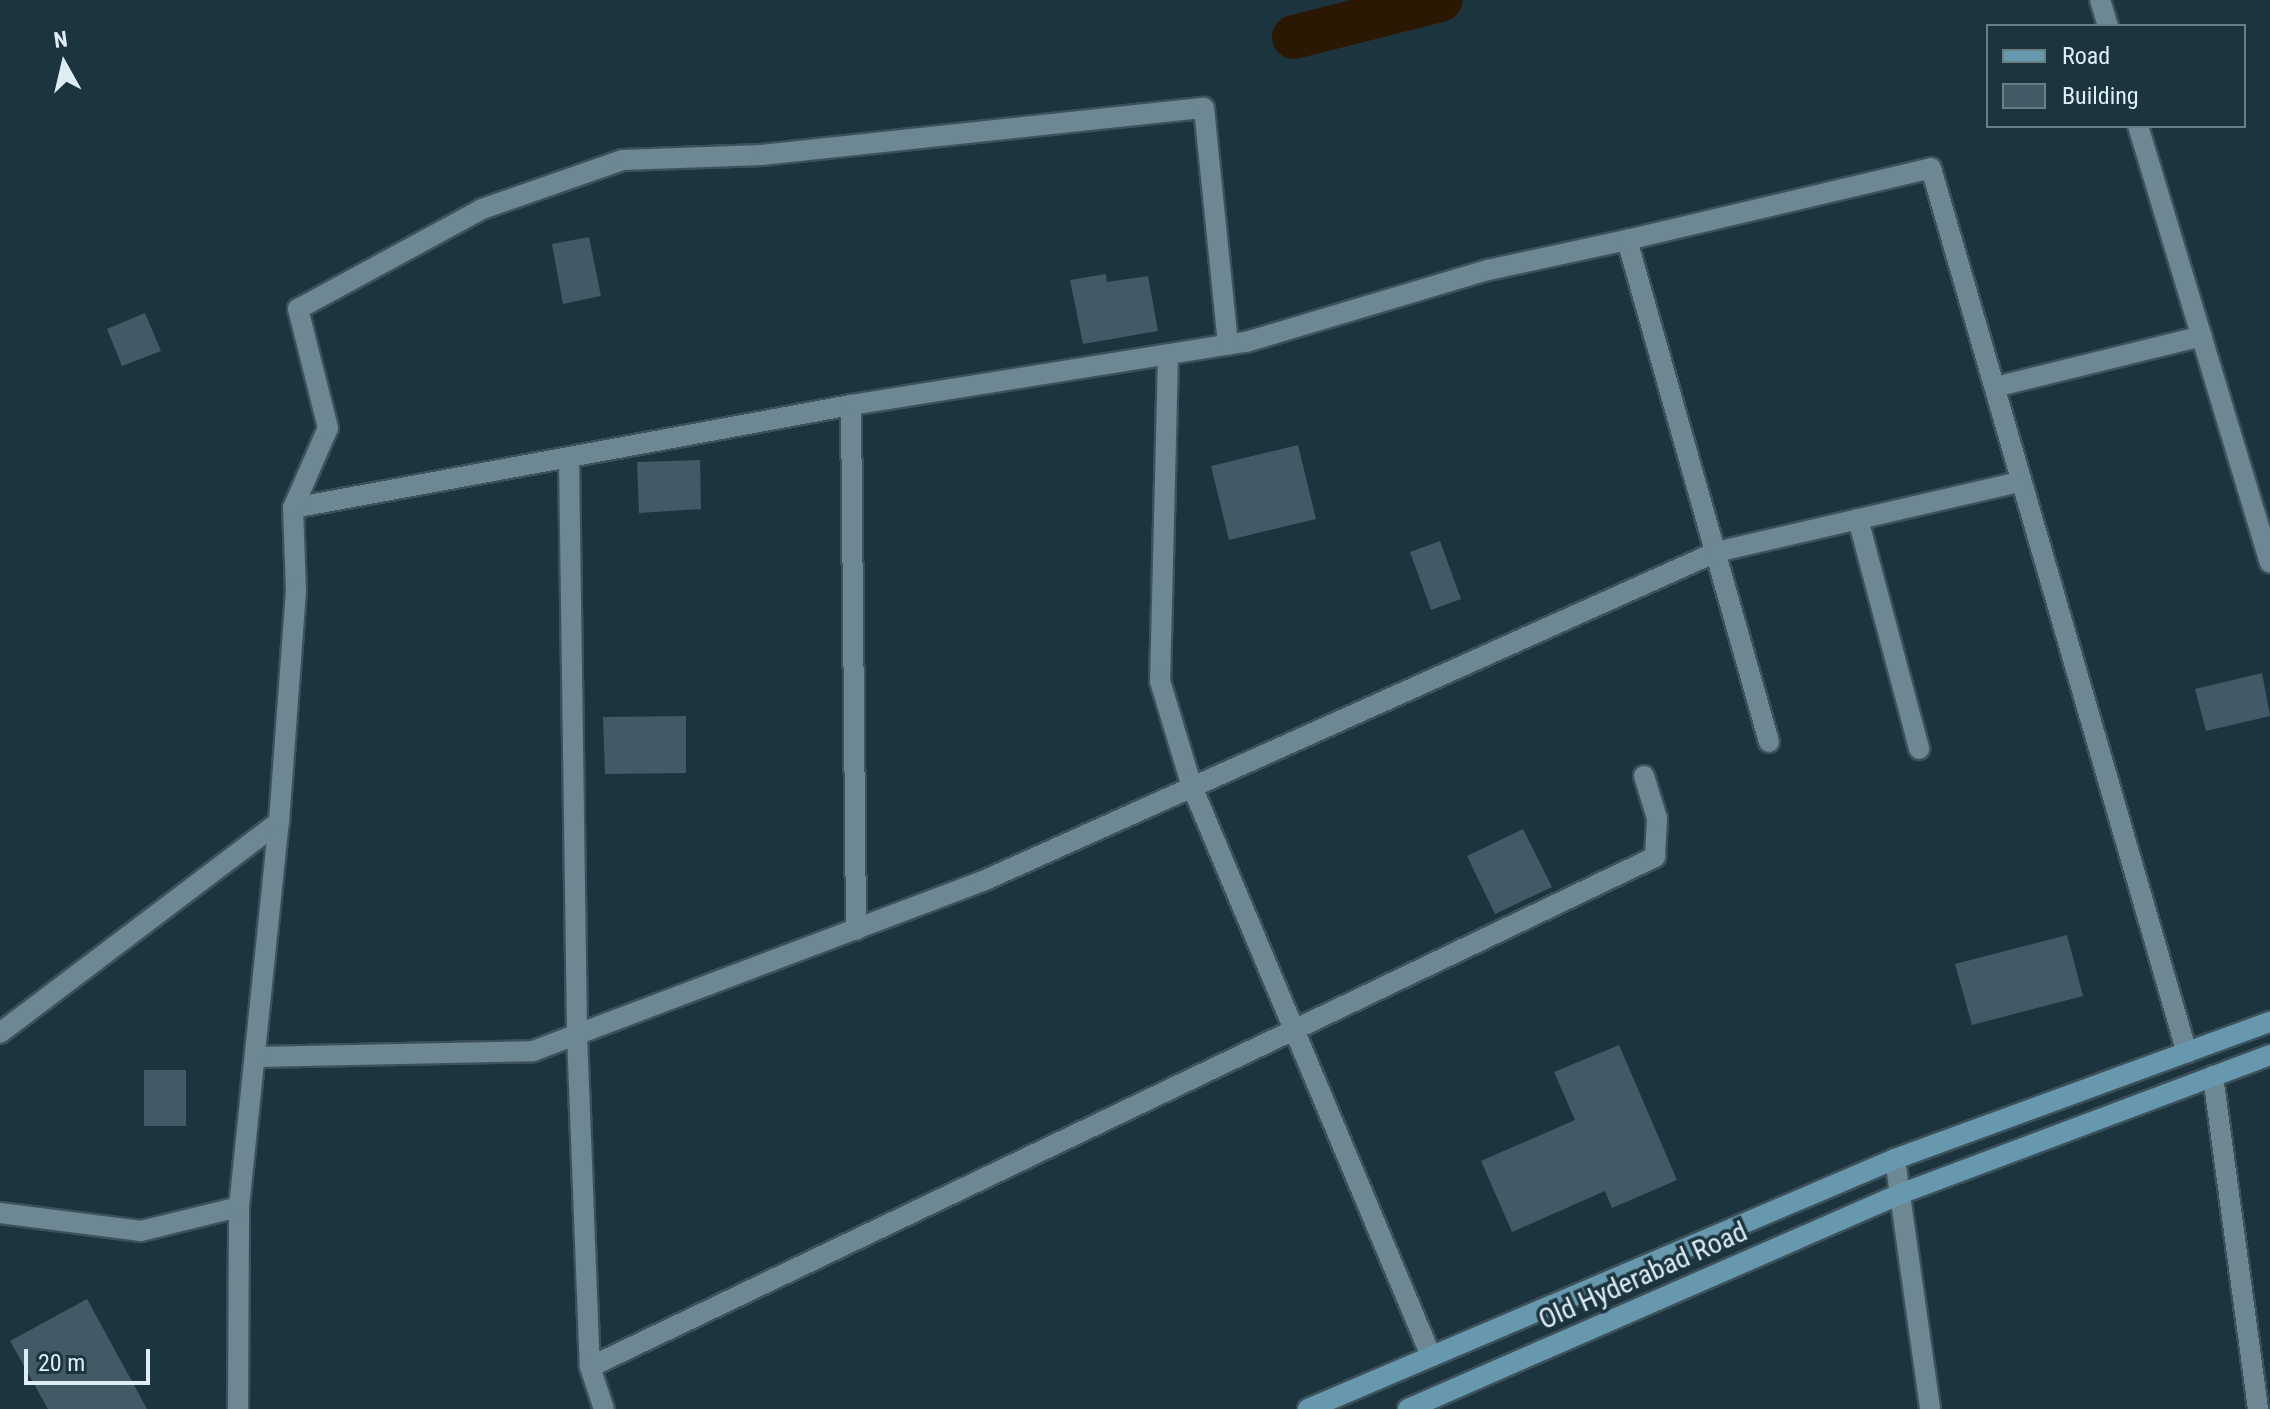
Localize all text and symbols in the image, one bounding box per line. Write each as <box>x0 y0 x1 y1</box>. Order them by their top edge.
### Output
north arrow <box>24 24 104 104</box>
legend <box>1986 24 2246 128</box>
text: N <box>52 26 69 53</box>
text: Road <box>2062 42 2110 70</box>
text: Building <box>2062 82 2139 110</box>
street label: Old Hyderabad Road <box>1534 1215 1752 1337</box>
scale bar <box>28 1333 154 1383</box>
text: 20 m <box>38 1349 85 1377</box>

